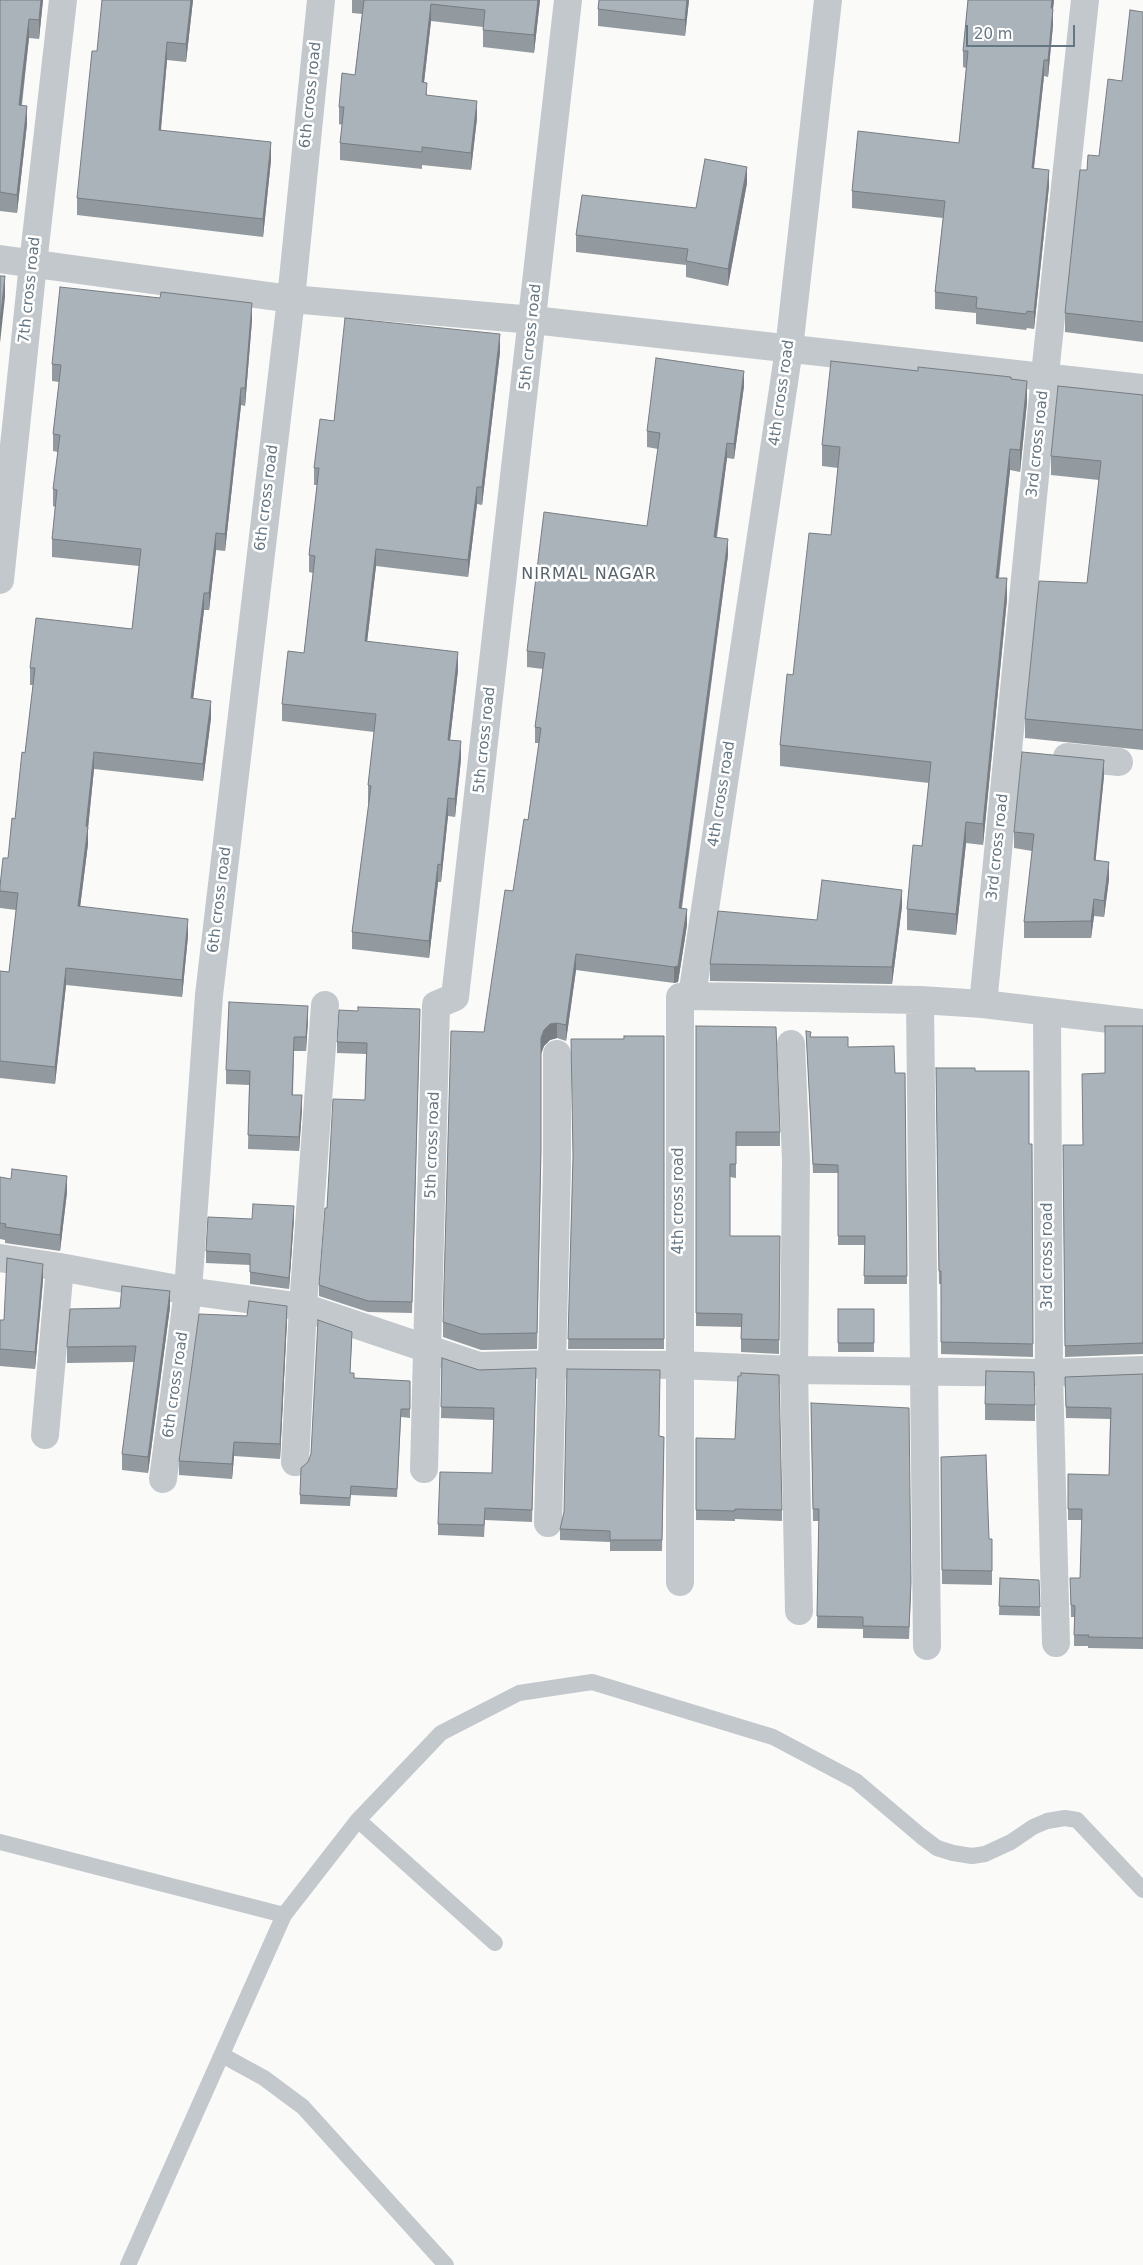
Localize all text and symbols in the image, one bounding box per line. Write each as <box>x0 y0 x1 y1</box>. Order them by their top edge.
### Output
scale bar <box>968 15 1077 47</box>
text: 20 m <box>974 25 1012 43</box>
street label: 6th cross road <box>296 41 326 149</box>
street label: 7th cross road <box>15 236 45 344</box>
street label: 5th cross road <box>516 283 546 391</box>
street label: 4th cross road <box>766 339 798 447</box>
street label: 3rd cross road <box>1023 390 1053 498</box>
street label: 6th cross road <box>252 444 282 552</box>
district label: NIRMAL NAGAR <box>520 565 658 585</box>
street label: 5th cross road <box>470 686 500 794</box>
street label: 4th cross road <box>705 740 739 848</box>
street label: 3rd cross road <box>983 793 1013 901</box>
street label: 6th cross road <box>205 846 235 954</box>
street label: 5th cross road <box>422 1091 444 1199</box>
street label: 4th cross road <box>670 1147 688 1255</box>
street label: 3rd cross road <box>1039 1202 1057 1310</box>
street label: 6th cross road <box>160 1331 192 1439</box>

